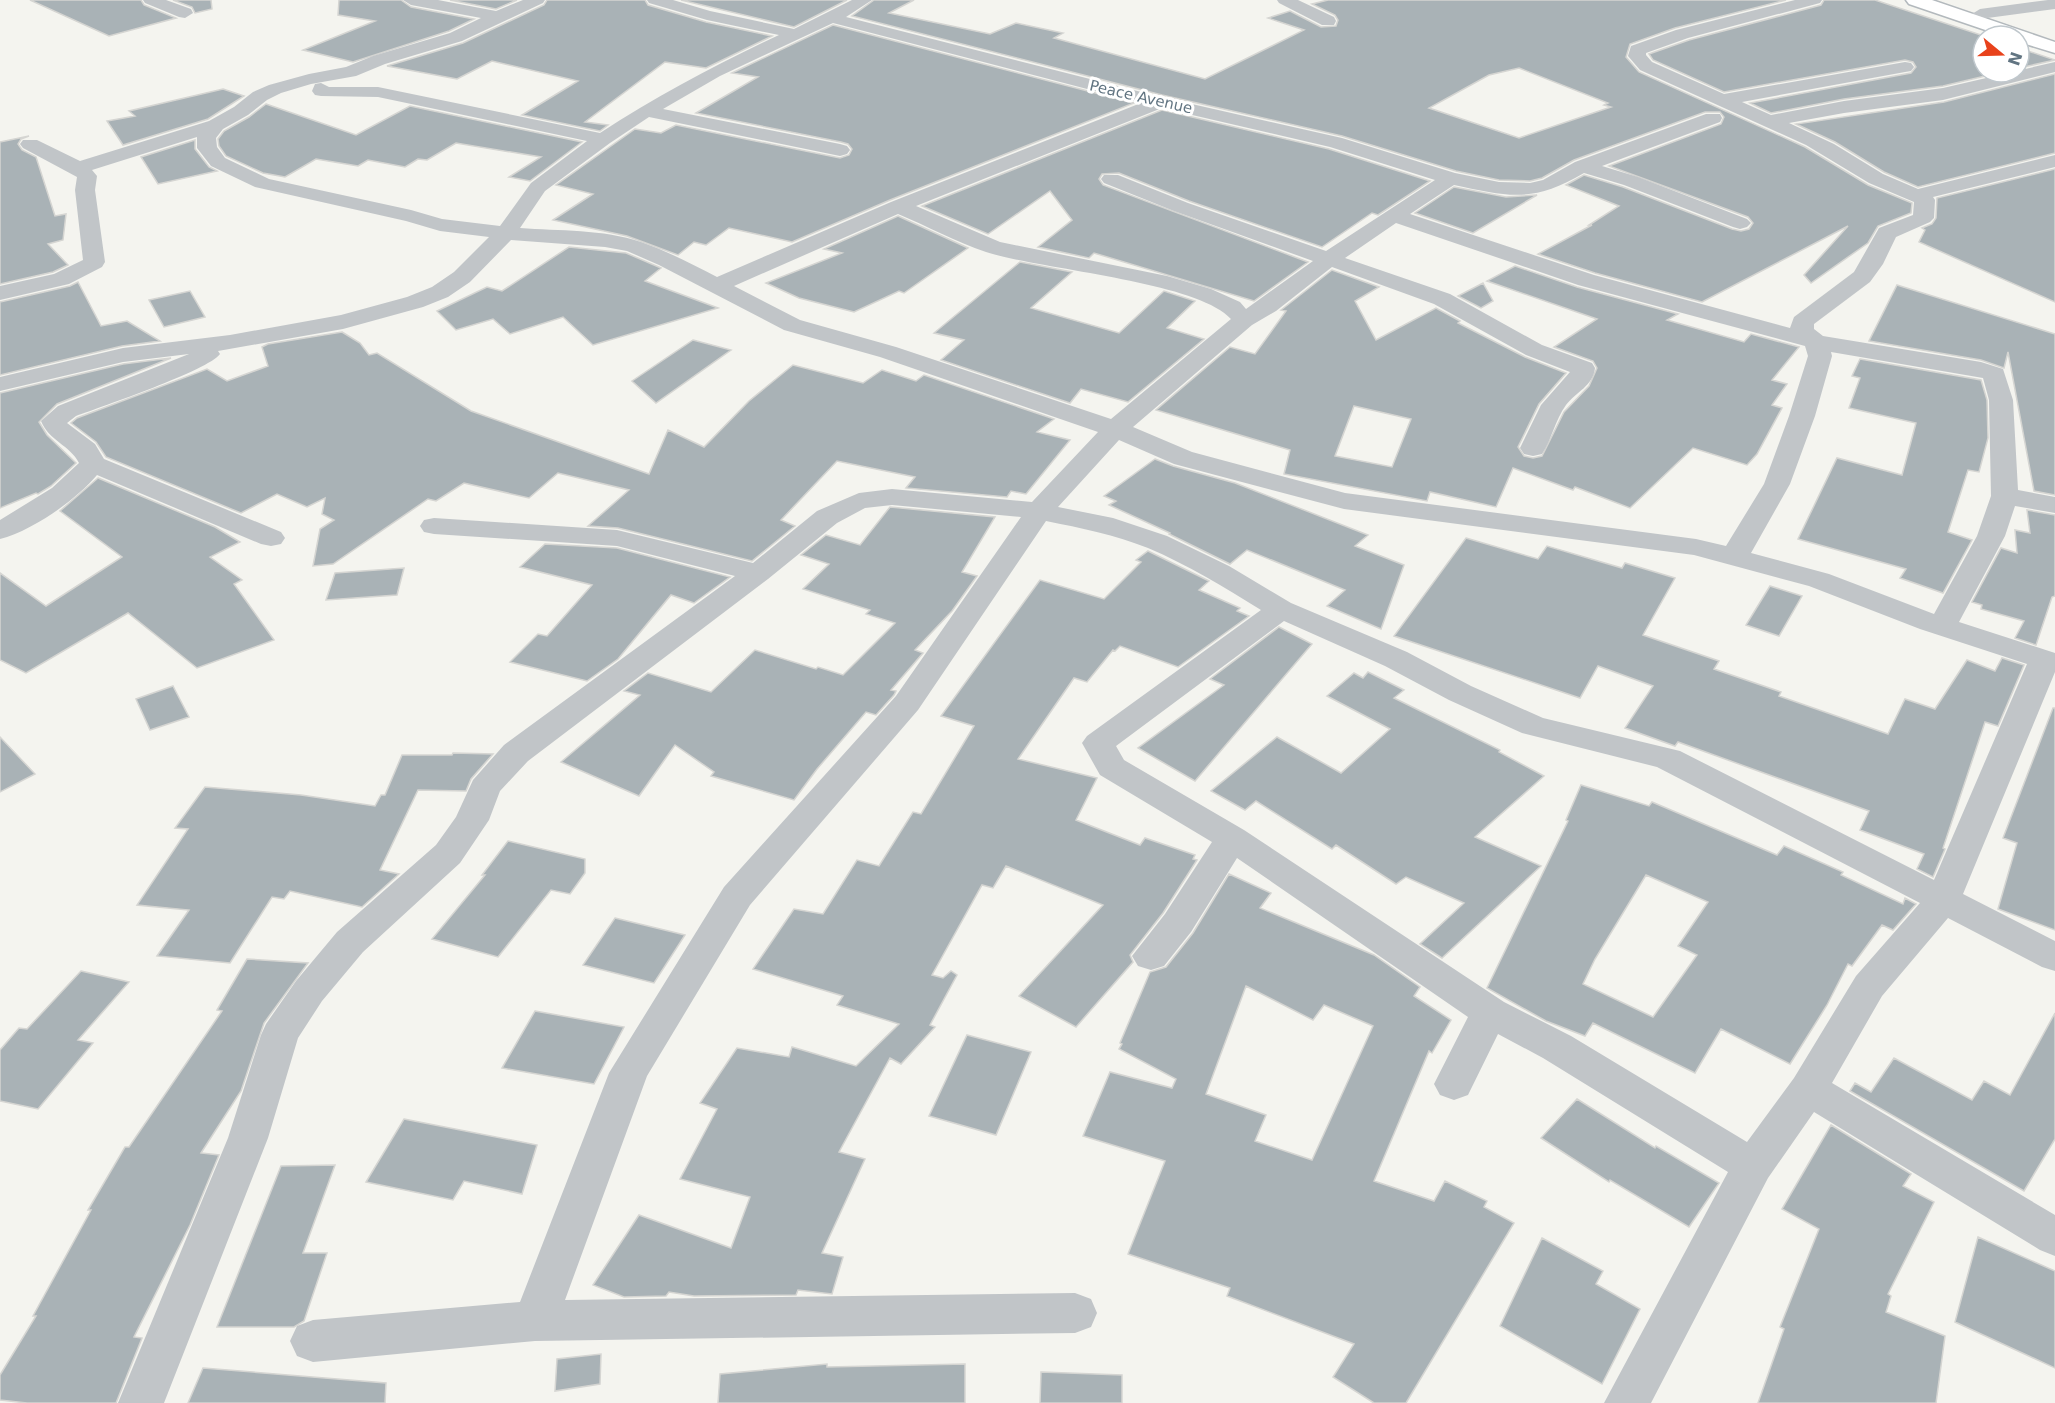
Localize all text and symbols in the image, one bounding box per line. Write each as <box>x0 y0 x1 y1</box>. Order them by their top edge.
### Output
north arrow <box>1971 24 2031 84</box>
text: N <box>2004 49 2026 68</box>
street label: Peace Avenue <box>1088 76 1194 118</box>

